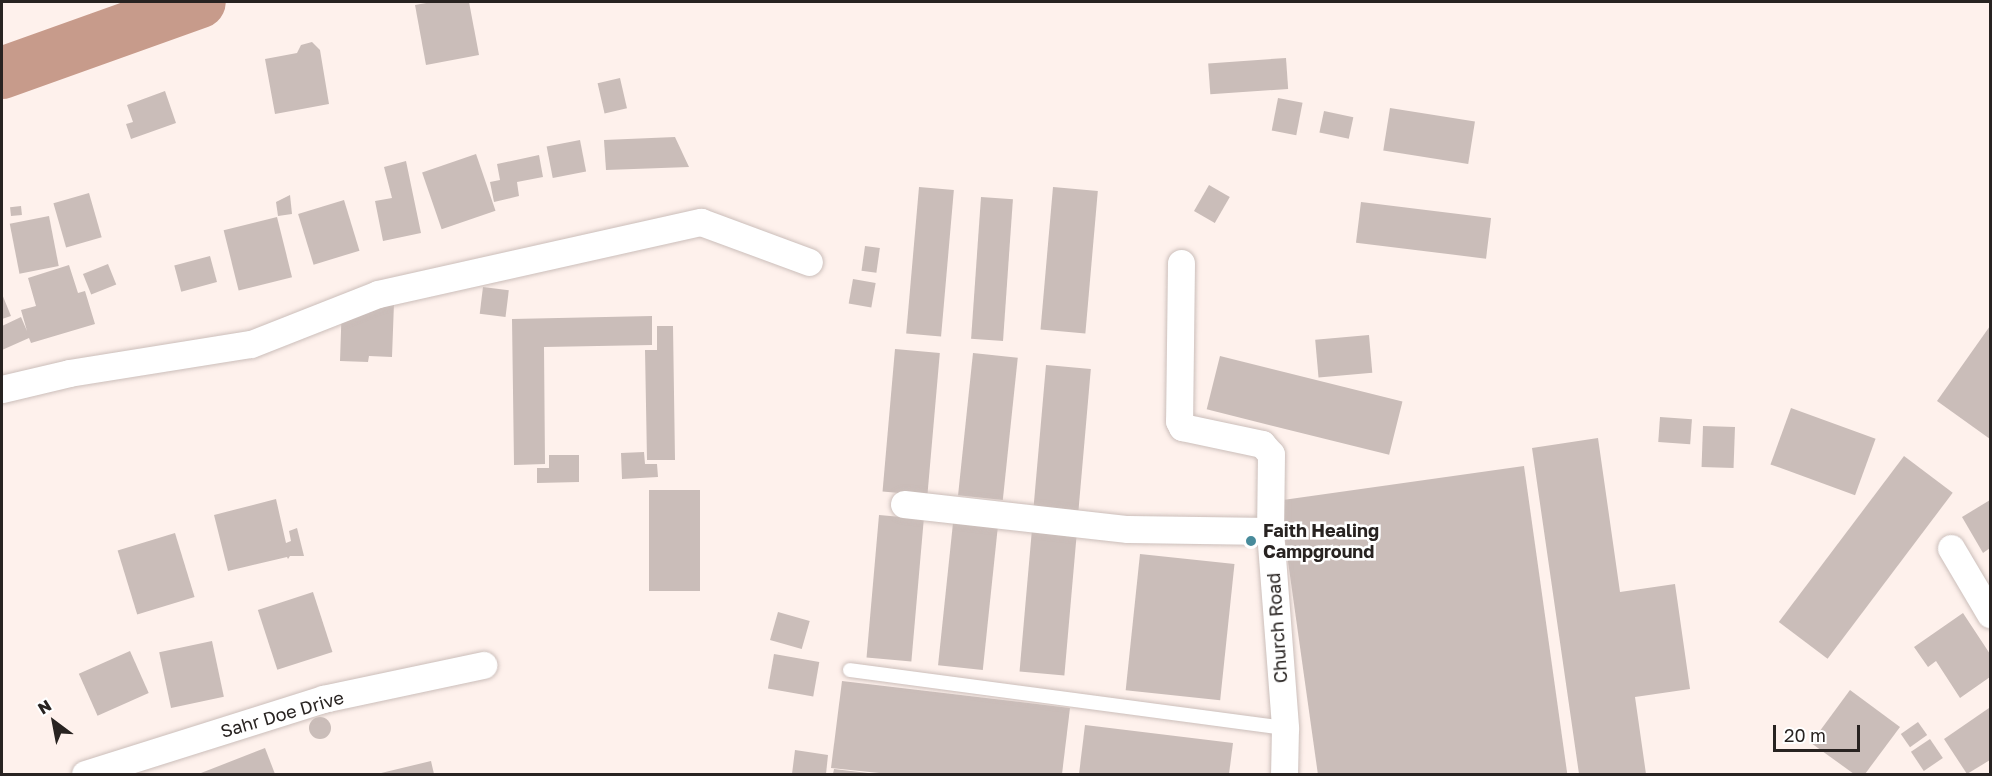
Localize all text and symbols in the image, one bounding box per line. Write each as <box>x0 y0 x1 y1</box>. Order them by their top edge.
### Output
place label: Faith Healing Campground <box>1263 520 1379 562</box>
marker: Faith Healing Campground <box>1244 534 1258 548</box>
street label: Church Road <box>1262 572 1292 684</box>
street label: Sahr Doe Drive <box>218 686 346 742</box>
north arrow <box>24 692 84 752</box>
text: N <box>34 695 55 718</box>
scale bar <box>1776 713 1863 751</box>
text: 20 m <box>1784 724 1826 746</box>

